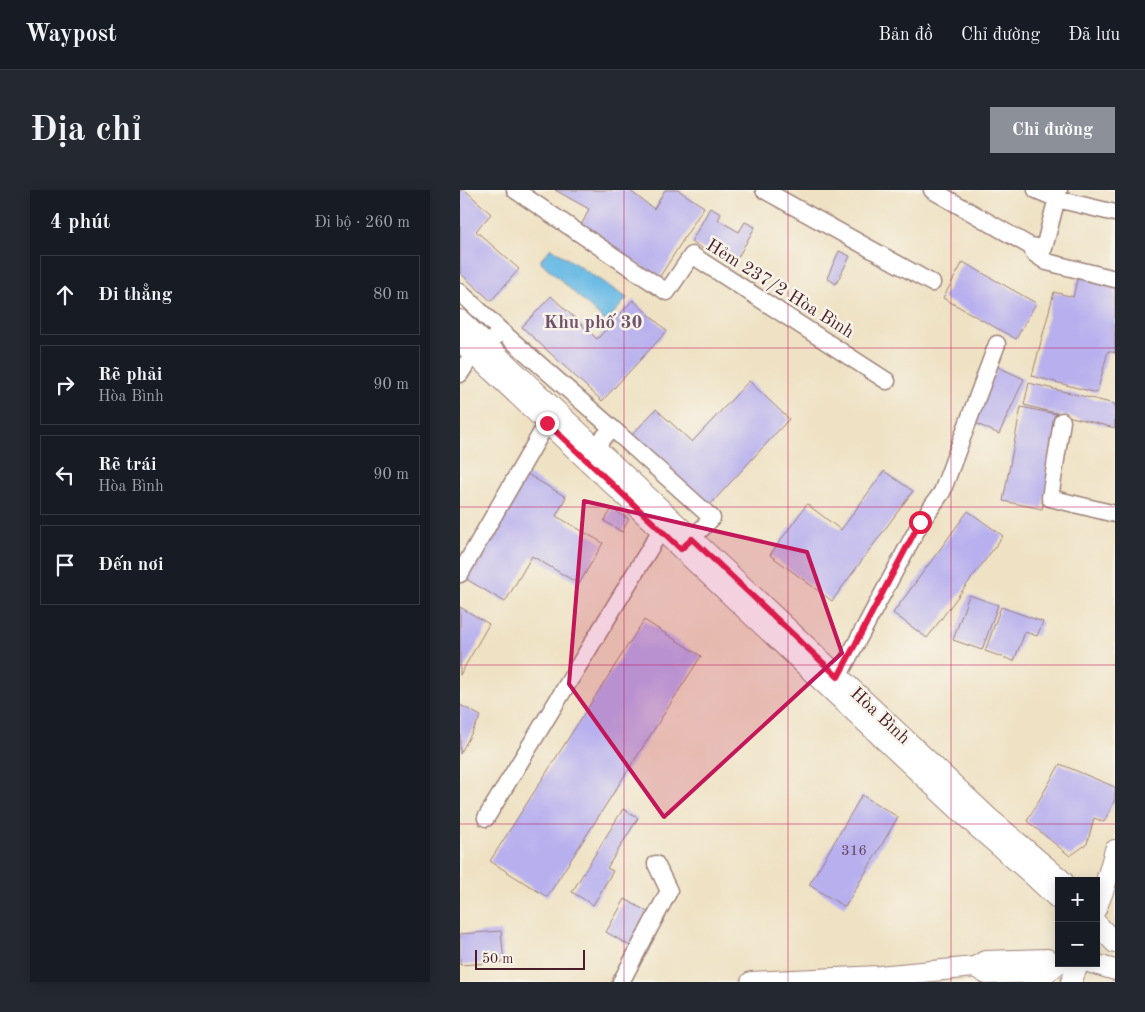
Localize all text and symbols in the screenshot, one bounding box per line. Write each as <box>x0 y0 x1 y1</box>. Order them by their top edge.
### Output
text: Waypost <box>25 23 117 47</box>
text: Bản đồ <box>879 26 933 44</box>
text: Chỉ đường <box>961 26 1040 44</box>
text: Đã lưu <box>1068 26 1120 44</box>
button: Chỉ đường <box>990 107 1115 153</box>
text: Địa chỉ <box>30 113 142 148</box>
text: 4 phút <box>50 212 110 233</box>
text: Đi bộ · 260 m <box>314 215 410 231</box>
street label: Hẻm 237/2 Hòa Bình <box>703 236 857 342</box>
icon: ahead <box>51 281 79 309</box>
text: Đi thẳng <box>98 286 172 305</box>
text: 80 m <box>373 287 409 303</box>
district label: Khu phố 30 <box>544 313 642 333</box>
text: Rẽ phải <box>98 366 162 385</box>
icon: right <box>51 371 79 399</box>
text: 90 m <box>373 377 409 393</box>
text: Hòa Bình <box>98 389 164 405</box>
route end <box>536 412 559 435</box>
text: Rẽ trái <box>98 456 157 475</box>
icon: left <box>51 461 79 489</box>
text: 90 m <box>373 467 409 483</box>
text: Hòa Bình <box>98 479 164 495</box>
route start <box>909 511 932 534</box>
icon: arrive <box>51 551 79 579</box>
text: Đến nơi <box>98 556 164 575</box>
street label: Hòa Bình <box>847 684 913 748</box>
house number: 316 <box>841 844 867 859</box>
map controls <box>1055 877 1100 967</box>
button: + <box>1055 877 1100 922</box>
button: − <box>1055 922 1100 967</box>
scale bar <box>475 947 585 970</box>
text: 50 m <box>482 952 513 966</box>

